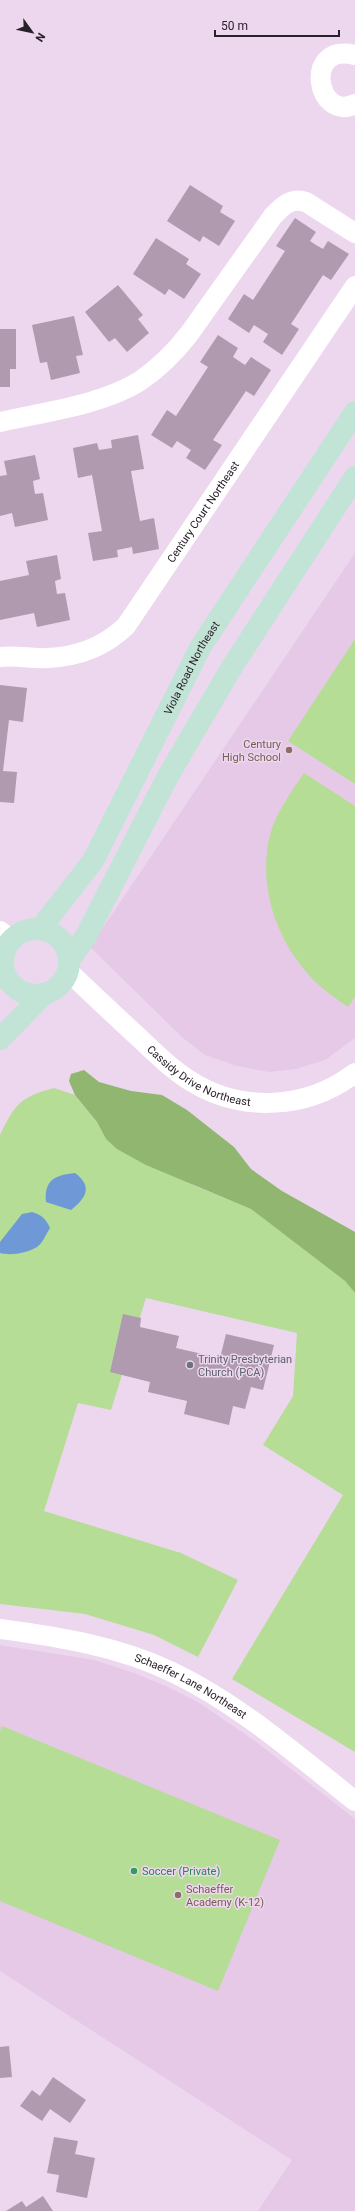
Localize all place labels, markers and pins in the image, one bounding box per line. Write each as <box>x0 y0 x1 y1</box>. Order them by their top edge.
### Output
place label: Century High School <box>222 738 282 764</box>
marker: Century High School <box>284 745 294 755</box>
place label: Trinity Presbyterian Church (PCA) <box>198 1353 292 1379</box>
marker: Trinity Presbyterian Church (PCA) <box>185 1360 195 1370</box>
place label: Soccer (Private) <box>142 1865 220 1878</box>
marker: Soccer (Private) <box>129 1866 139 1876</box>
place label: Schaeffer Academy (K-12) <box>186 1883 264 1909</box>
marker: Schaeffer Academy (K-12) <box>173 1890 183 1900</box>

